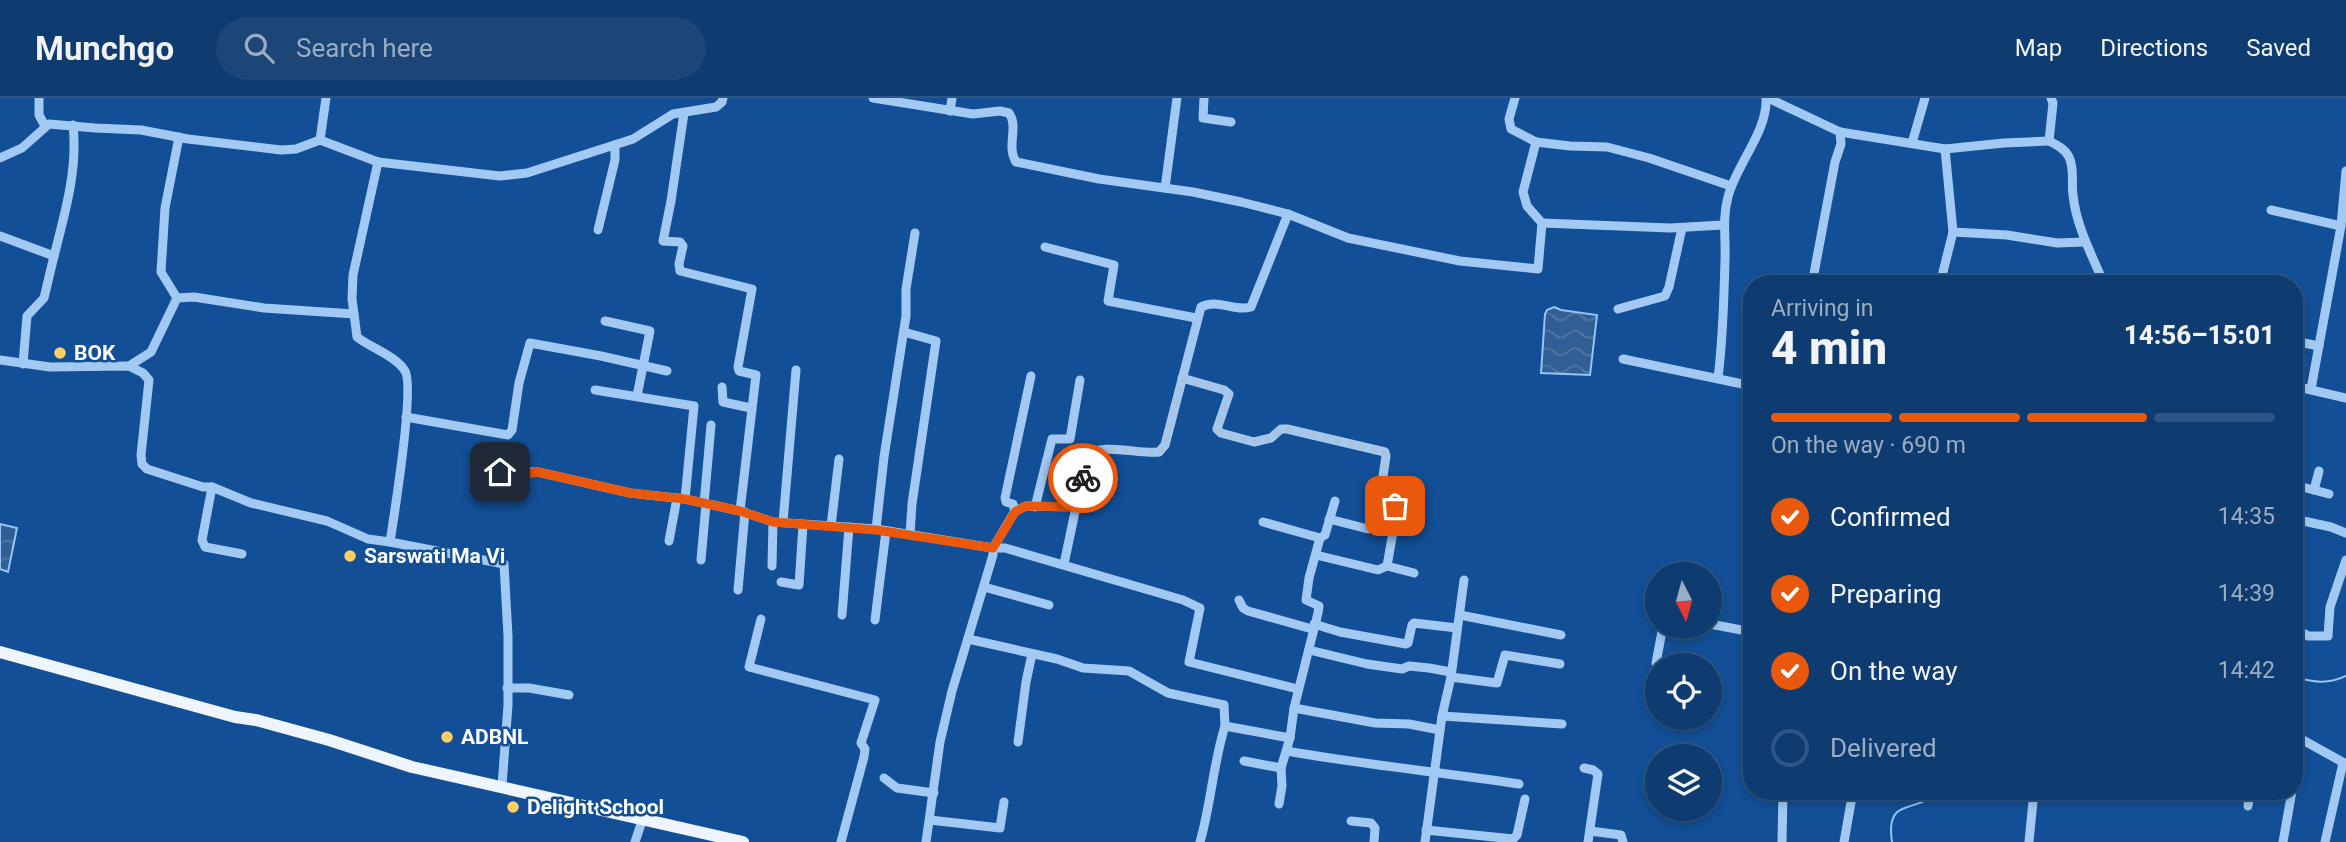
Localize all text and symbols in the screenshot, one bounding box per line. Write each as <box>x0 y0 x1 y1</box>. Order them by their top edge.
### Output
search box <box>216 17 706 80</box>
text: Munchgo <box>35 29 174 68</box>
icon: search <box>240 29 278 67</box>
text: Search here <box>296 33 433 63</box>
text: Map <box>2015 34 2062 62</box>
text: Directions <box>2100 34 2208 62</box>
text: Saved <box>2246 34 2311 62</box>
text: Arriving in <box>1771 295 1874 322</box>
text: 14:56–15:01 <box>2124 320 2275 350</box>
text: 4 min <box>1771 321 1887 375</box>
place label: BOK <box>74 341 116 365</box>
marker: BOK <box>52 345 68 361</box>
text: On the way · 690 m <box>1771 432 1966 459</box>
pin <box>470 442 530 502</box>
courier <box>1048 443 1118 513</box>
icon: home <box>481 453 519 491</box>
icon: bike <box>1064 459 1102 497</box>
pin <box>1365 476 1425 536</box>
icon: bag <box>1376 487 1414 525</box>
icon: check <box>1771 498 1809 536</box>
text: Confirmed <box>1830 502 1951 532</box>
text: 14:35 <box>2218 503 2275 530</box>
place label: Sarswati Ma Vi <box>364 544 505 568</box>
marker: Sarswati Ma Vi <box>342 548 358 564</box>
north arrow <box>1645 562 1722 639</box>
map controls <box>1645 562 1722 821</box>
icon: check <box>1771 575 1809 613</box>
text: Preparing <box>1830 579 1942 609</box>
text: 14:39 <box>2218 580 2275 607</box>
icon: check <box>1771 652 1809 690</box>
button: locate <box>1645 653 1722 730</box>
text: On the way <box>1830 656 1958 686</box>
text: 14:42 <box>2218 657 2275 684</box>
place label: ADBNL <box>461 725 528 749</box>
marker: ADBNL <box>439 729 455 745</box>
text: Delivered <box>1830 733 1937 763</box>
button: layers <box>1645 744 1722 821</box>
place label: Delight School <box>527 795 664 819</box>
marker: Delight School <box>505 799 521 815</box>

